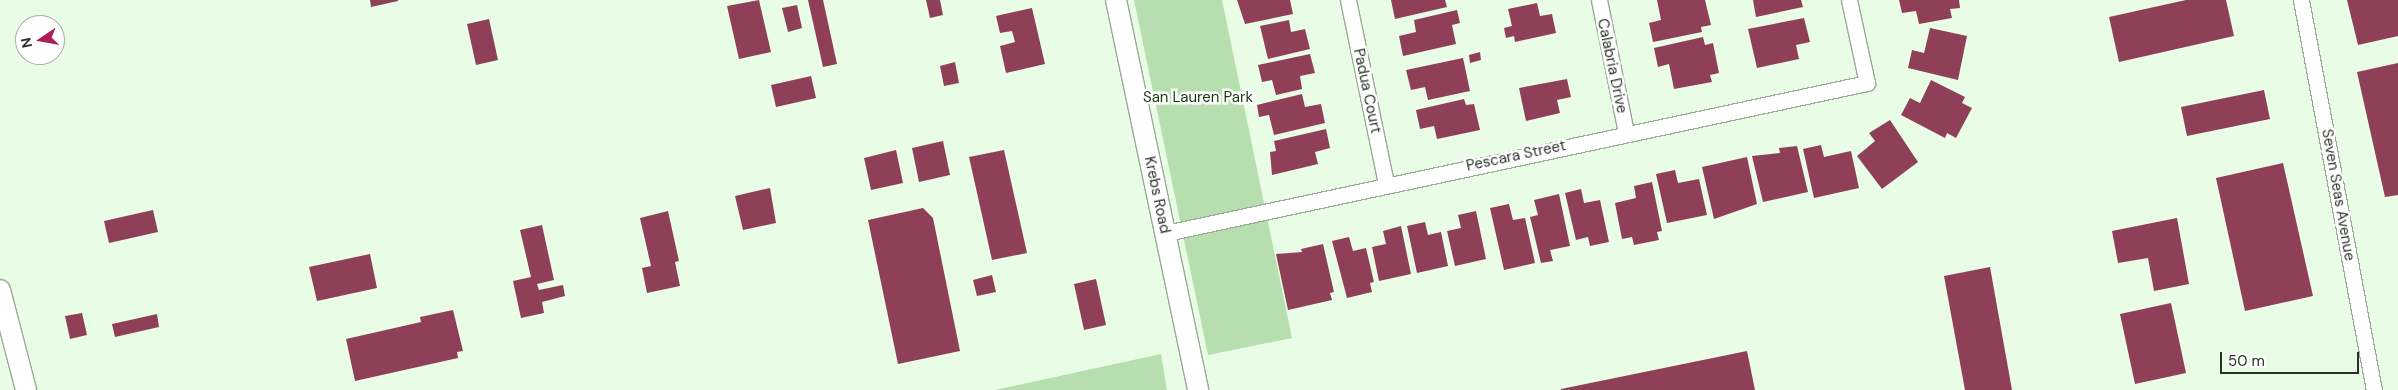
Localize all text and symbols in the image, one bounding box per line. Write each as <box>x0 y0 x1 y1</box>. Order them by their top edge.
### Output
north arrow <box>15 15 65 65</box>
street label: Calabria Drive <box>1593 17 1631 115</box>
text: N <box>16 36 36 50</box>
street label: Padua Court <box>1349 47 1385 135</box>
park label: San Lauren Park <box>1143 89 1253 107</box>
street label: Seven Seas Avenue <box>2318 128 2358 262</box>
street label: Pescara Street <box>1465 137 1567 175</box>
street label: Krebs Road <box>1140 155 1174 235</box>
scale bar <box>2223 342 2362 374</box>
text: 50 m <box>2228 351 2265 371</box>

